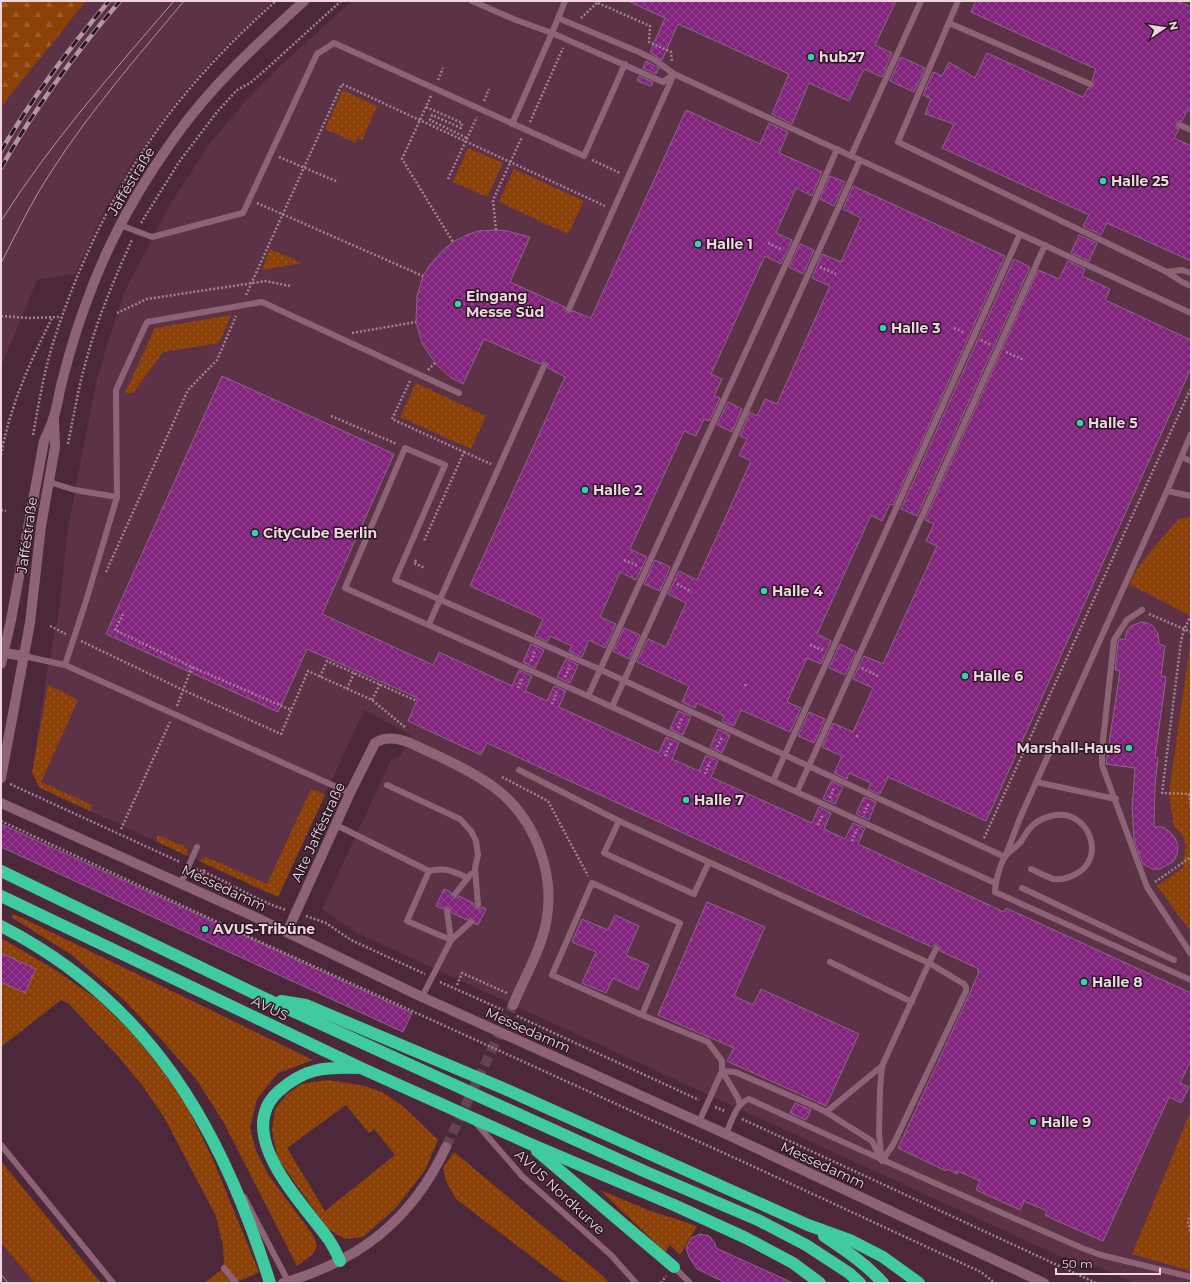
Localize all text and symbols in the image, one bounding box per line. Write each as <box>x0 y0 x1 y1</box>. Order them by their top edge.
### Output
north arrow <box>1144 8 1184 48</box>
text: N <box>1166 20 1182 32</box>
place label: hub27 <box>819 48 865 66</box>
marker: hub27 <box>806 52 816 62</box>
street label: Jafféstraße <box>103 143 158 219</box>
place label: Halle 25 <box>1111 172 1169 190</box>
marker: Halle 25 <box>1098 176 1108 186</box>
place label: Halle 1 <box>706 235 753 253</box>
marker: Halle 1 <box>693 239 703 249</box>
place label: Eingang Messe Süd <box>466 287 544 321</box>
marker: Eingang Messe Süd <box>453 299 463 309</box>
place label: Halle 3 <box>891 319 940 337</box>
marker: Halle 3 <box>878 323 888 333</box>
place label: Halle 5 <box>1088 414 1138 432</box>
marker: Halle 5 <box>1075 418 1085 428</box>
place label: Halle 2 <box>593 481 642 499</box>
marker: Halle 2 <box>580 485 590 495</box>
street label: Jafféstraße <box>13 496 41 575</box>
place label: CityCube Berlin <box>263 524 377 542</box>
marker: CityCube Berlin <box>250 528 260 538</box>
place label: Halle 4 <box>772 582 823 600</box>
marker: Halle 4 <box>759 586 769 596</box>
place label: Halle 6 <box>973 667 1023 685</box>
marker: Halle 6 <box>960 671 970 681</box>
place label: Marshall-Haus <box>1016 739 1122 757</box>
marker: Marshall-Haus <box>1124 743 1134 753</box>
street label: Alte Jafféstraße <box>287 779 349 885</box>
place label: Halle 7 <box>694 791 744 809</box>
marker: Halle 7 <box>681 795 691 805</box>
street label: Messedamm <box>179 861 269 915</box>
place label: AVUS-Tribüne <box>212 920 315 938</box>
marker: AVUS-Tribüne <box>200 924 210 934</box>
place label: Halle 8 <box>1092 973 1142 991</box>
marker: Halle 8 <box>1079 977 1089 987</box>
street label: AVUS <box>249 991 291 1025</box>
street label: Messedamm <box>483 1003 573 1057</box>
place label: Halle 9 <box>1041 1113 1091 1131</box>
marker: Halle 9 <box>1028 1117 1038 1127</box>
street label: Messedamm <box>778 1138 868 1192</box>
street label: AVUS Nordkurve <box>511 1145 609 1239</box>
scale bar <box>1056 1250 1160 1276</box>
text: 50 m <box>1062 1256 1093 1271</box>

